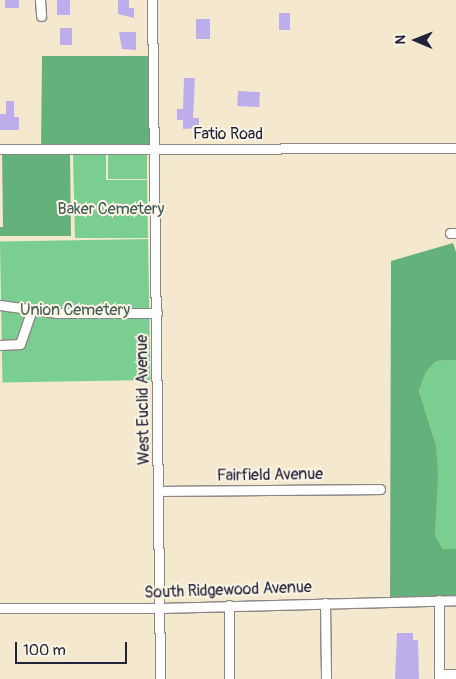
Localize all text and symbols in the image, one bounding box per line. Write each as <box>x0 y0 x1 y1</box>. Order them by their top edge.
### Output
north arrow <box>391 15 441 65</box>
text: N <box>392 35 409 45</box>
street label: Fatio Road <box>193 124 263 144</box>
park label: Baker Cemetery <box>58 199 164 219</box>
park label: Union Cemetery <box>20 300 130 320</box>
street label: West Euclid Avenue <box>132 335 154 465</box>
street label: Fairfield Avenue <box>217 464 323 486</box>
street label: South Ridgewood Avenue <box>144 577 312 603</box>
scale bar <box>18 632 130 664</box>
text: 100 m <box>23 641 66 660</box>

